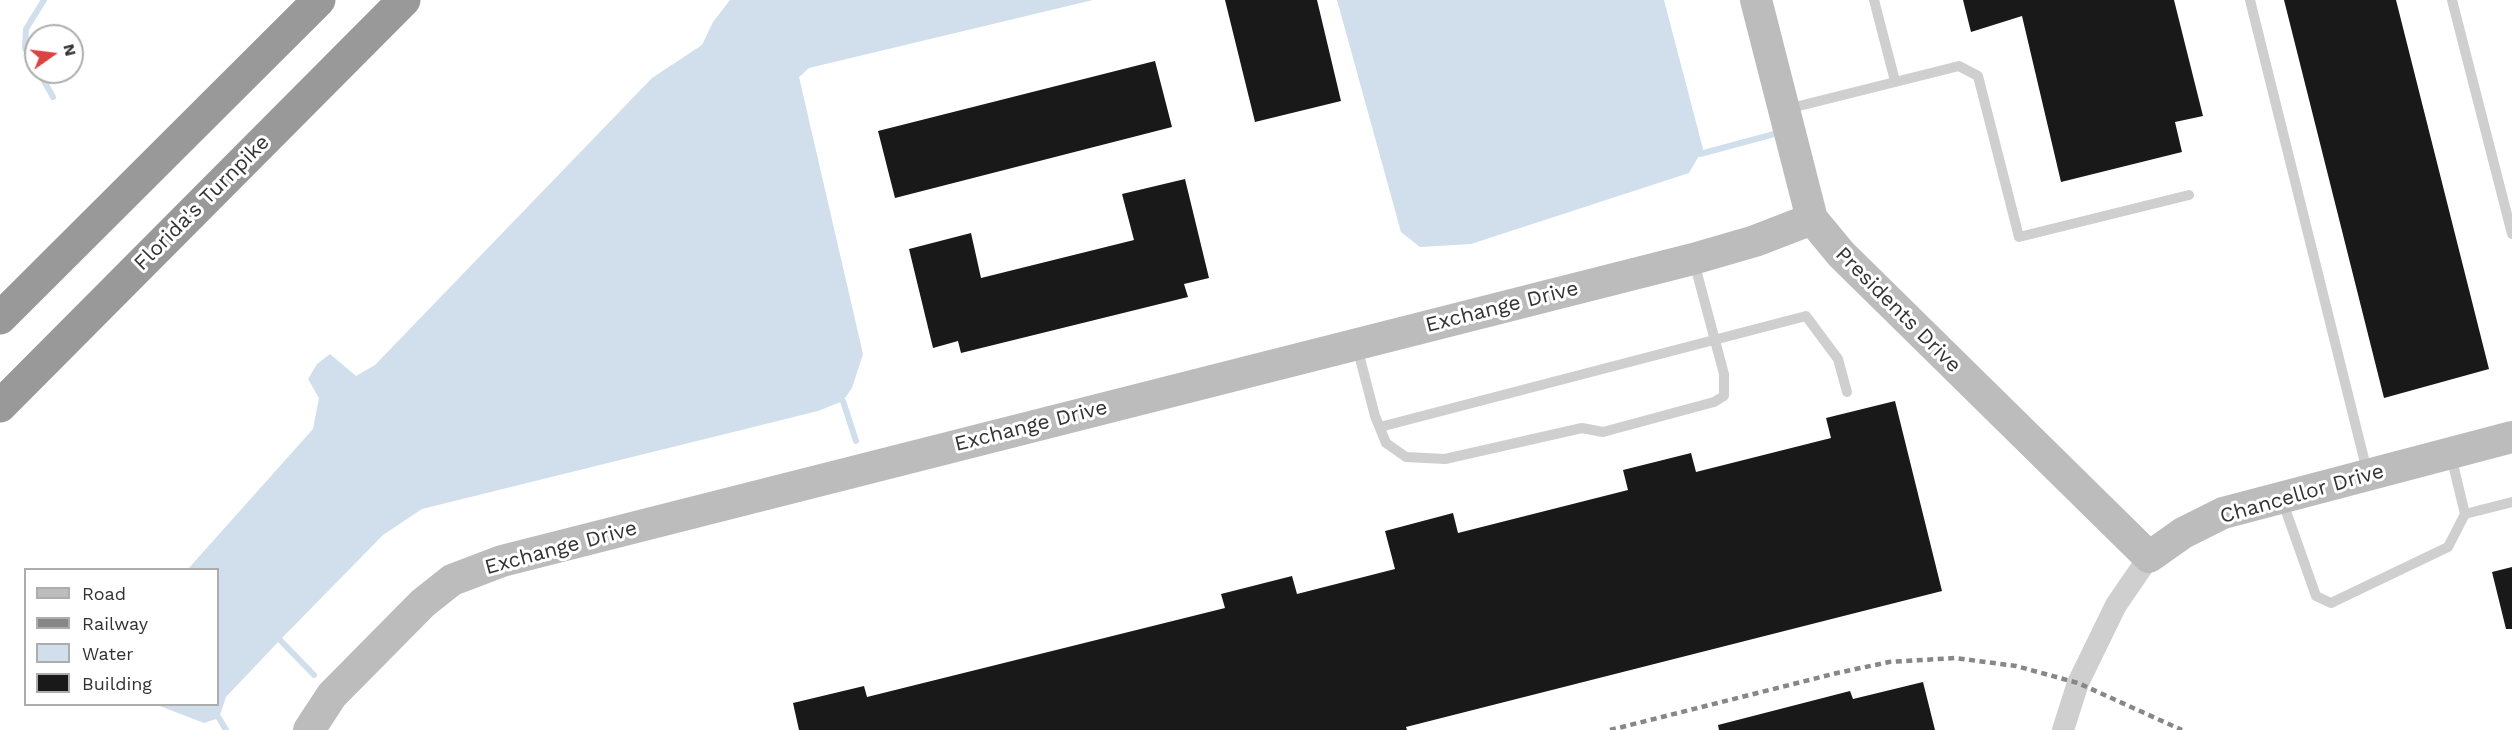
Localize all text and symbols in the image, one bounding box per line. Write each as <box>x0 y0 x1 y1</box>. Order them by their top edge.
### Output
north arrow <box>24 24 84 84</box>
text: N <box>59 42 81 58</box>
street label: Florida's Turnpike <box>129 130 275 276</box>
street label: Presidents Drive <box>1830 242 1966 378</box>
street label: Exchange Drive <box>1423 276 1581 338</box>
street label: Exchange Drive <box>952 395 1110 457</box>
street label: Chancellor Drive <box>2217 459 2387 529</box>
street label: Exchange Drive <box>482 516 640 580</box>
legend <box>24 568 219 706</box>
text: Road <box>82 583 126 604</box>
text: Railway <box>82 613 148 634</box>
text: Water <box>82 643 134 664</box>
text: Building <box>82 673 152 694</box>

